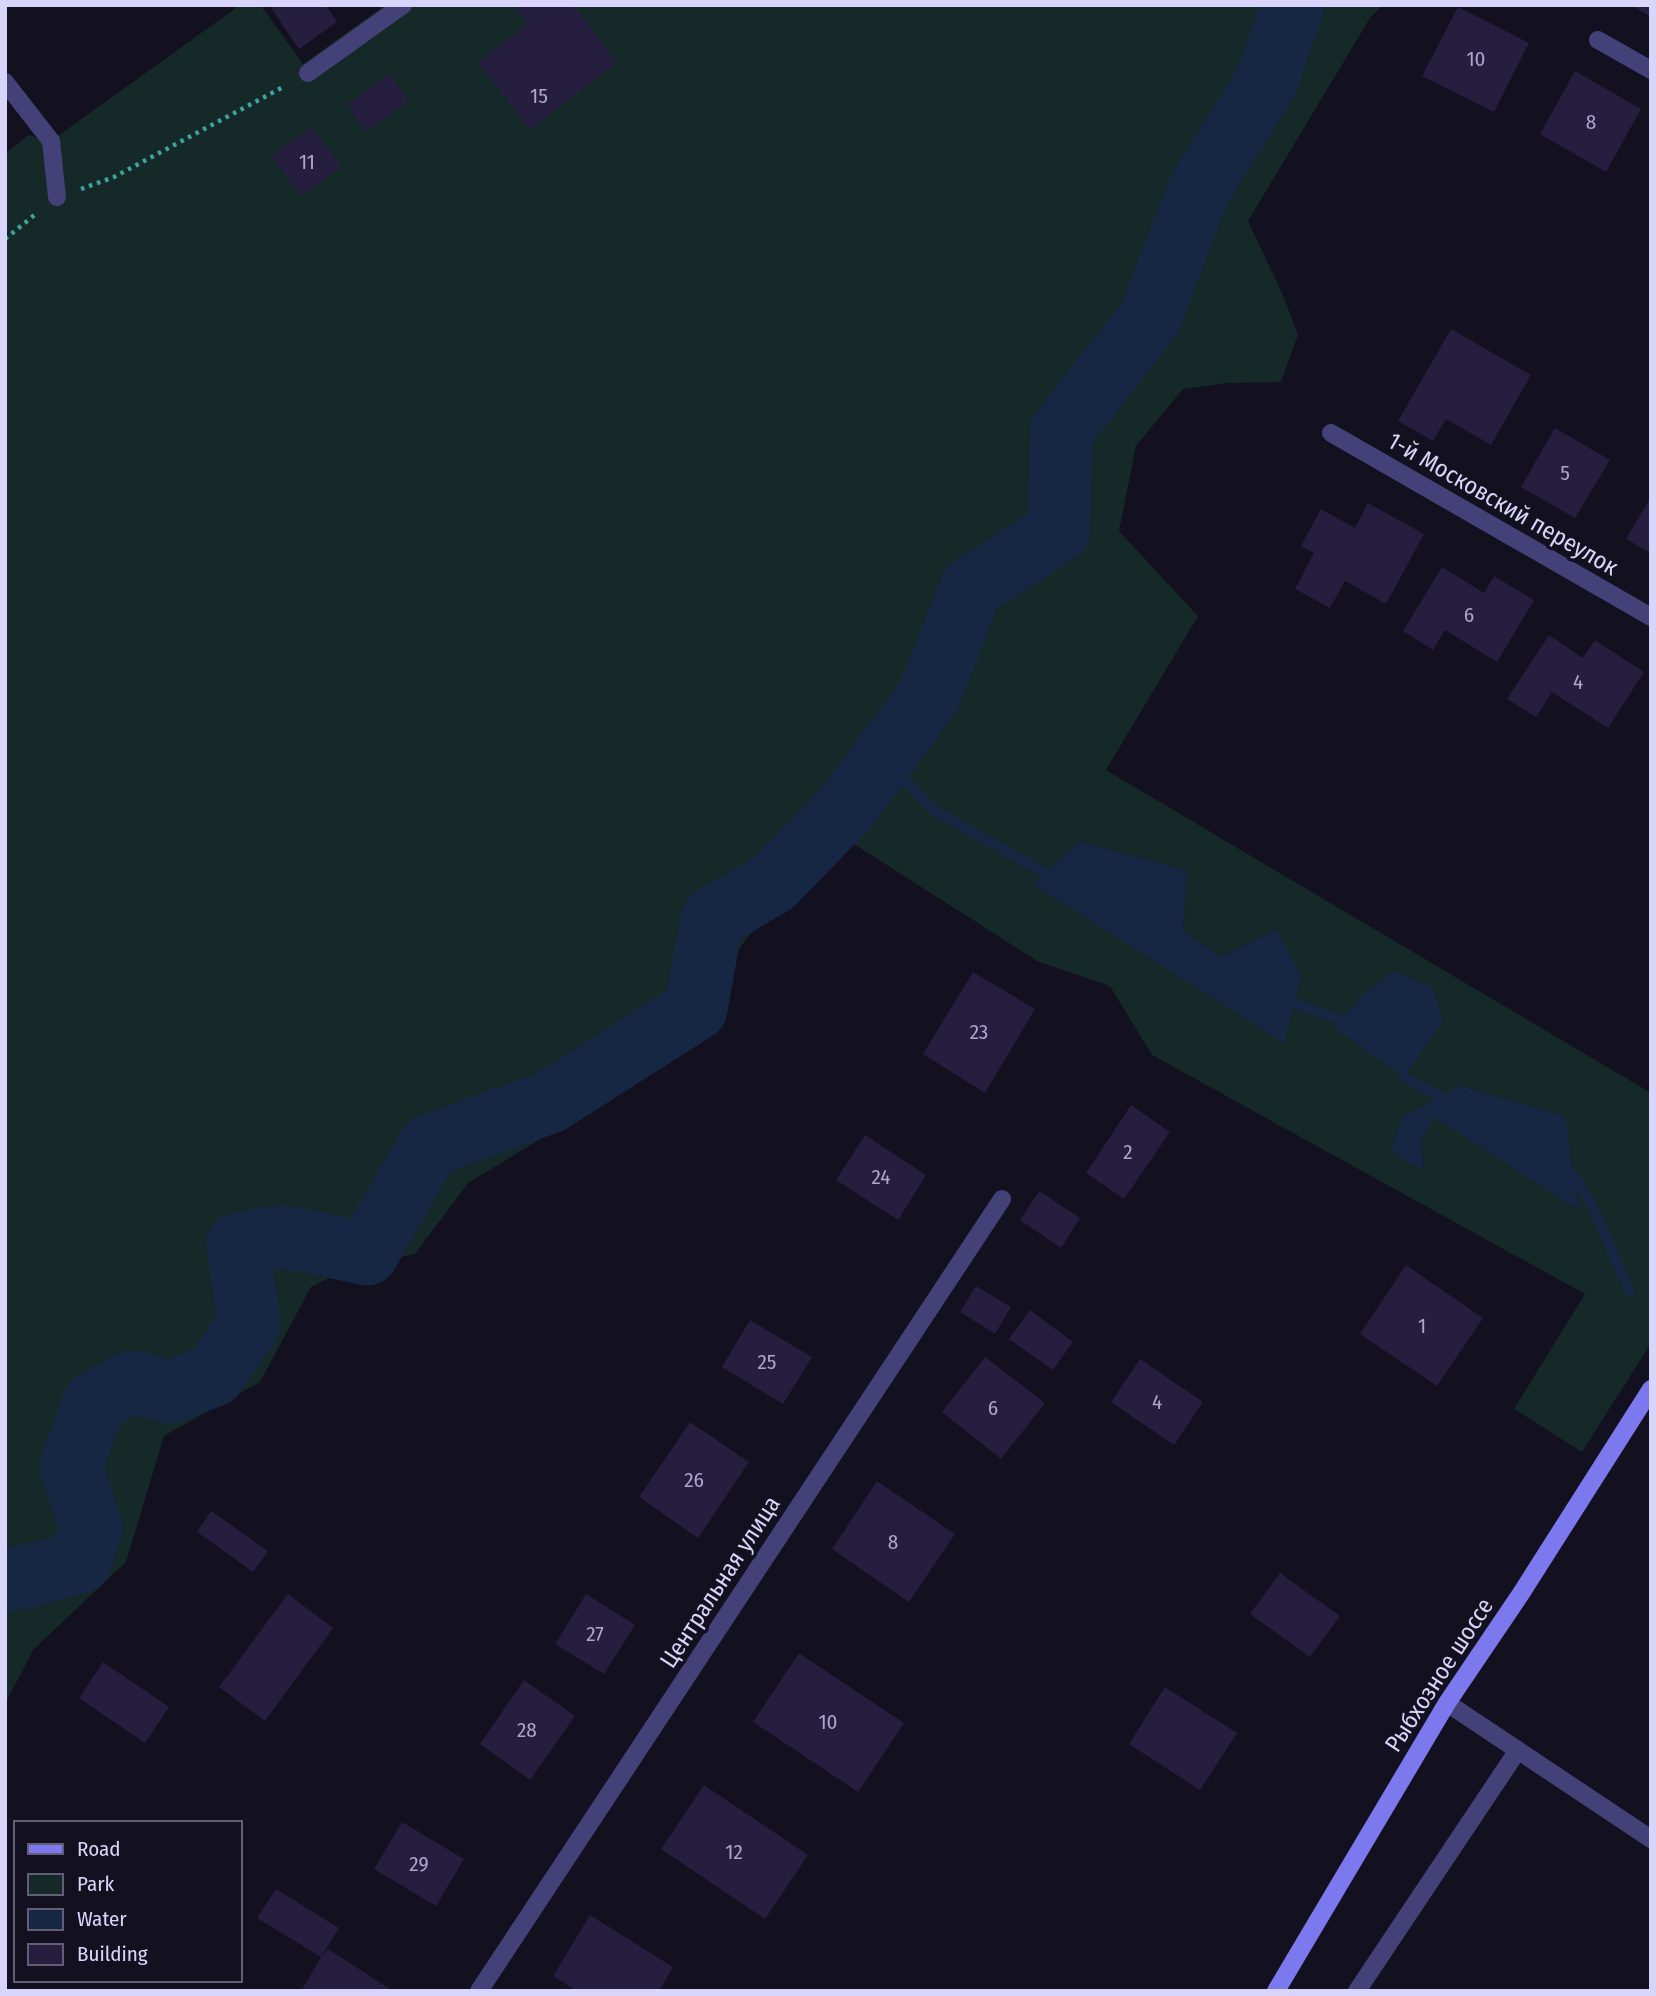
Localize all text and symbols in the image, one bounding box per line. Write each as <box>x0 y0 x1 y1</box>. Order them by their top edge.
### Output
house number: 10 <box>1466 46 1486 72</box>
house number: 15 <box>530 83 548 109</box>
house number: 8 <box>1586 109 1596 135</box>
house number: 11 <box>299 149 315 175</box>
street label: 1-й Московский переулок <box>1383 427 1624 582</box>
house number: 5 <box>1560 460 1570 486</box>
house number: 6 <box>1464 602 1474 628</box>
house number: 4 <box>1573 669 1583 695</box>
house number: 23 <box>970 1019 988 1045</box>
house number: 2 <box>1123 1139 1133 1165</box>
house number: 24 <box>871 1164 891 1190</box>
house number: 1 <box>1418 1313 1426 1339</box>
house number: 25 <box>758 1349 776 1375</box>
house number: 4 <box>1152 1389 1162 1415</box>
house number: 6 <box>988 1395 998 1421</box>
house number: 26 <box>684 1467 704 1493</box>
street label: Центральная улица <box>654 1491 786 1673</box>
house number: 8 <box>888 1529 898 1555</box>
street label: Рыбхозное шоссе <box>1379 1593 1499 1757</box>
house number: 27 <box>586 1621 604 1647</box>
house number: 10 <box>818 1709 838 1735</box>
house number: 28 <box>517 1717 537 1743</box>
legend <box>14 1821 242 1982</box>
text: Road <box>77 1836 121 1862</box>
house number: 12 <box>725 1839 743 1865</box>
house number: 29 <box>409 1851 429 1877</box>
text: Park <box>77 1871 115 1897</box>
text: Water <box>77 1906 127 1932</box>
text: Building <box>77 1941 148 1967</box>

